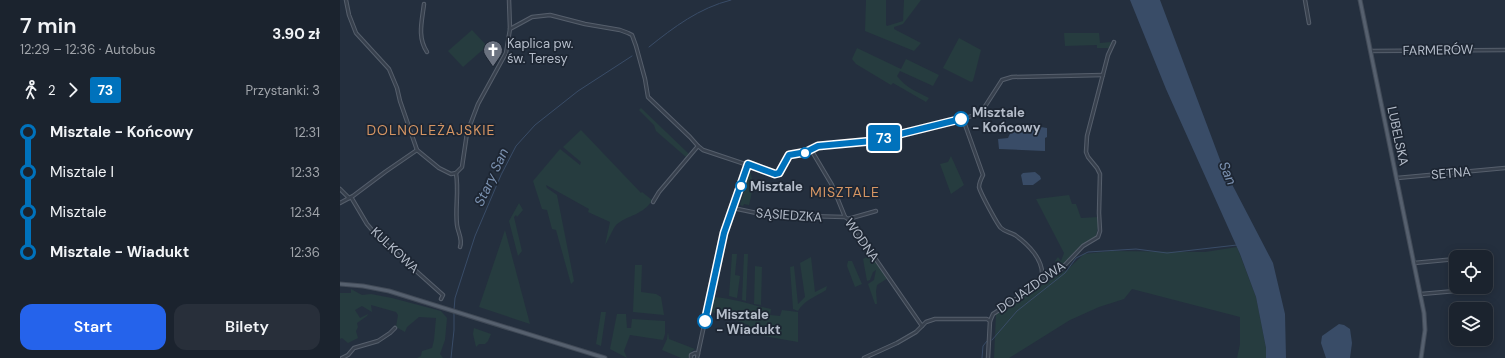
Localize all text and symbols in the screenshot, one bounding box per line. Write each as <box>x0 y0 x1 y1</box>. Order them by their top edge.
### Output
text: 7 min <box>20 11 77 40</box>
text: 3.90 zł <box>272 24 320 44</box>
place label: Kaplica pw. św. Teresy <box>507 35 574 67</box>
church icon: Kaplica pw. św. Teresy <box>482 39 504 67</box>
text: 12:29 – 12:36 · Autobus <box>20 41 156 58</box>
street label: FARMERÓW <box>1402 41 1474 59</box>
icon: walk <box>20 79 42 101</box>
icon: forward <box>62 79 84 101</box>
text: 73 <box>98 81 113 99</box>
text: 2 <box>48 82 56 99</box>
text: Przystanki: 3 <box>246 82 320 99</box>
place label: Misztale - Końcowy <box>972 104 1041 136</box>
street label: LUBELSKA <box>1383 105 1413 168</box>
marker: Misztale - Końcowy <box>953 111 969 127</box>
district label: DOLNOLEŻAJSKIE <box>366 121 496 139</box>
text: Misztale - Końcowy <box>50 122 194 142</box>
text: 12:31 <box>294 124 320 141</box>
line badge: 73 <box>866 125 902 151</box>
text: 73 <box>876 129 892 147</box>
water label: Stary San <box>470 145 512 209</box>
unlabelled marker <box>799 147 811 159</box>
water label: San <box>1215 158 1241 188</box>
text: Misztale I <box>50 162 114 182</box>
street label: SETNA <box>1430 163 1472 183</box>
text: 12:33 <box>290 164 320 181</box>
place label: Misztale <box>750 178 803 195</box>
marker: Misztale <box>735 180 747 192</box>
district label: MISZTALE <box>810 183 880 201</box>
text: Misztale <box>50 202 107 222</box>
text: 12:34 <box>290 204 320 221</box>
street label: SĄSIEDZKA <box>755 204 823 226</box>
street label: WODNA <box>841 215 883 265</box>
street label: KULKOWA <box>367 223 423 277</box>
text: Misztale - Wiadukt <box>50 242 189 262</box>
text: 12:36 <box>290 244 320 261</box>
map controls <box>1449 250 1493 346</box>
button: locate <box>1449 250 1493 294</box>
street label: DOJAZDOWA <box>993 257 1069 317</box>
button: layers <box>1449 302 1493 346</box>
button: Start <box>20 304 166 350</box>
button: Bilety <box>174 304 320 350</box>
place label: Misztale - Wiadukt <box>716 306 781 338</box>
marker: Misztale - Wiadukt <box>697 313 713 329</box>

